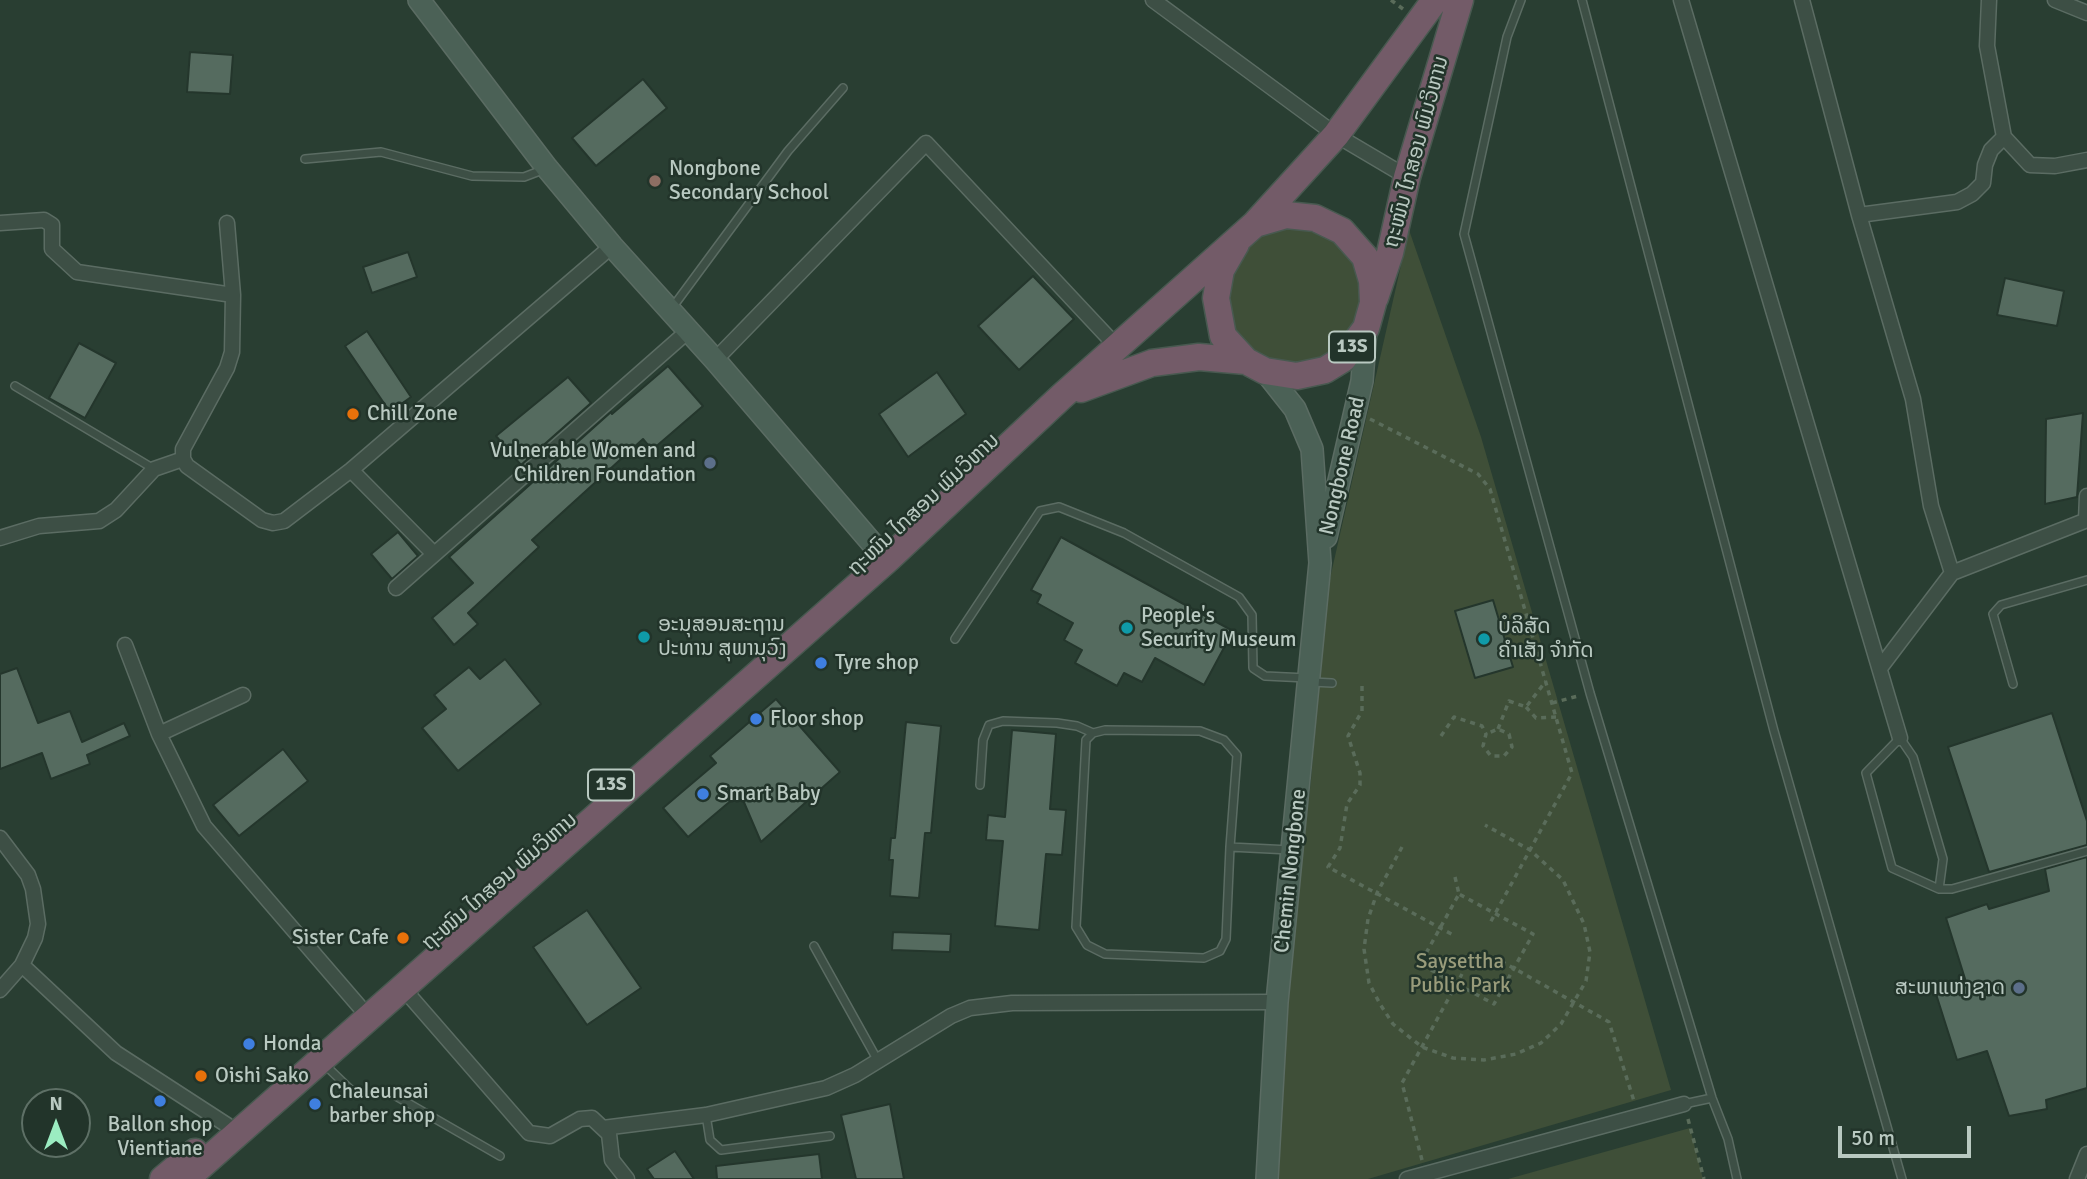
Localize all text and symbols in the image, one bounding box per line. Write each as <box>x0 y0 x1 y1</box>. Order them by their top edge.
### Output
street label: ຖະໜົນ ໄກສອນ ພົມວິຫານ <box>1379 53 1455 251</box>
place label: Nongbone Secondary School <box>669 156 829 206</box>
marker: Nongbone Secondary School <box>647 173 663 189</box>
road number: 13S <box>1329 332 1375 362</box>
street label: Nongbone Road <box>1315 394 1371 538</box>
place label: Chill Zone <box>367 401 458 427</box>
marker: Chill Zone <box>345 406 361 422</box>
street label: ຖະໜົນ ໄກສອນ ພົມວິຫານ <box>843 428 1005 582</box>
place label: Vulnerable Women and Children Foundation <box>490 438 696 488</box>
marker: Vulnerable Women and Children Foundation <box>702 455 718 471</box>
place label: People's Security Museum <box>1141 603 1296 653</box>
place label: ອະນຸສອນສະຖານ ປະທານ ສຸພານຸວົງ <box>658 612 787 662</box>
place label: ບໍລິສັດ ຄຳເສັງ ຈຳກັດ <box>1498 614 1594 664</box>
marker: People's Security Museum <box>1119 620 1135 636</box>
marker: ອະນຸສອນສະຖານ ປະທານ ສຸພານຸວົງ <box>636 629 652 645</box>
marker: ບໍລິສັດ ຄຳເສັງ ຈຳກັດ <box>1476 631 1492 647</box>
place label: Tyre shop <box>835 650 919 676</box>
marker: Tyre shop <box>813 655 829 671</box>
place label: Floor shop <box>770 706 864 732</box>
marker: Floor shop <box>748 711 764 727</box>
road number: 13S <box>588 770 634 800</box>
place label: Smart Baby <box>717 781 820 807</box>
marker: Smart Baby <box>695 786 711 802</box>
street label: Chemin Nongbone <box>1270 788 1312 954</box>
street label: ຖະໜົນ ໄກສອນ ພົມວິຫານ <box>417 808 583 956</box>
place label: Sister Cafe <box>292 925 389 951</box>
marker: Sister Cafe <box>395 930 411 946</box>
park label: Saysettha Public Park <box>1410 949 1510 999</box>
place label: ສະພາແຫ່ງຊາດ <box>1895 975 2005 1001</box>
marker: ສະພາແຫ່ງຊາດ <box>2011 980 2027 996</box>
place label: Honda <box>263 1031 321 1057</box>
marker: Honda <box>241 1036 257 1052</box>
place label: Oishi Sako <box>215 1063 309 1089</box>
marker: Oishi Sako <box>193 1068 209 1084</box>
place label: Chaleunsai barber shop <box>329 1079 435 1129</box>
north arrow <box>21 1088 91 1158</box>
text: N <box>49 1092 63 1116</box>
marker: Ballon shop Vientiane <box>152 1093 168 1109</box>
marker: Chaleunsai barber shop <box>307 1096 323 1112</box>
place label: Ballon shop Vientiane <box>108 1112 212 1162</box>
scale bar <box>1842 1112 1975 1156</box>
text: 50 m <box>1851 1125 1895 1151</box>

